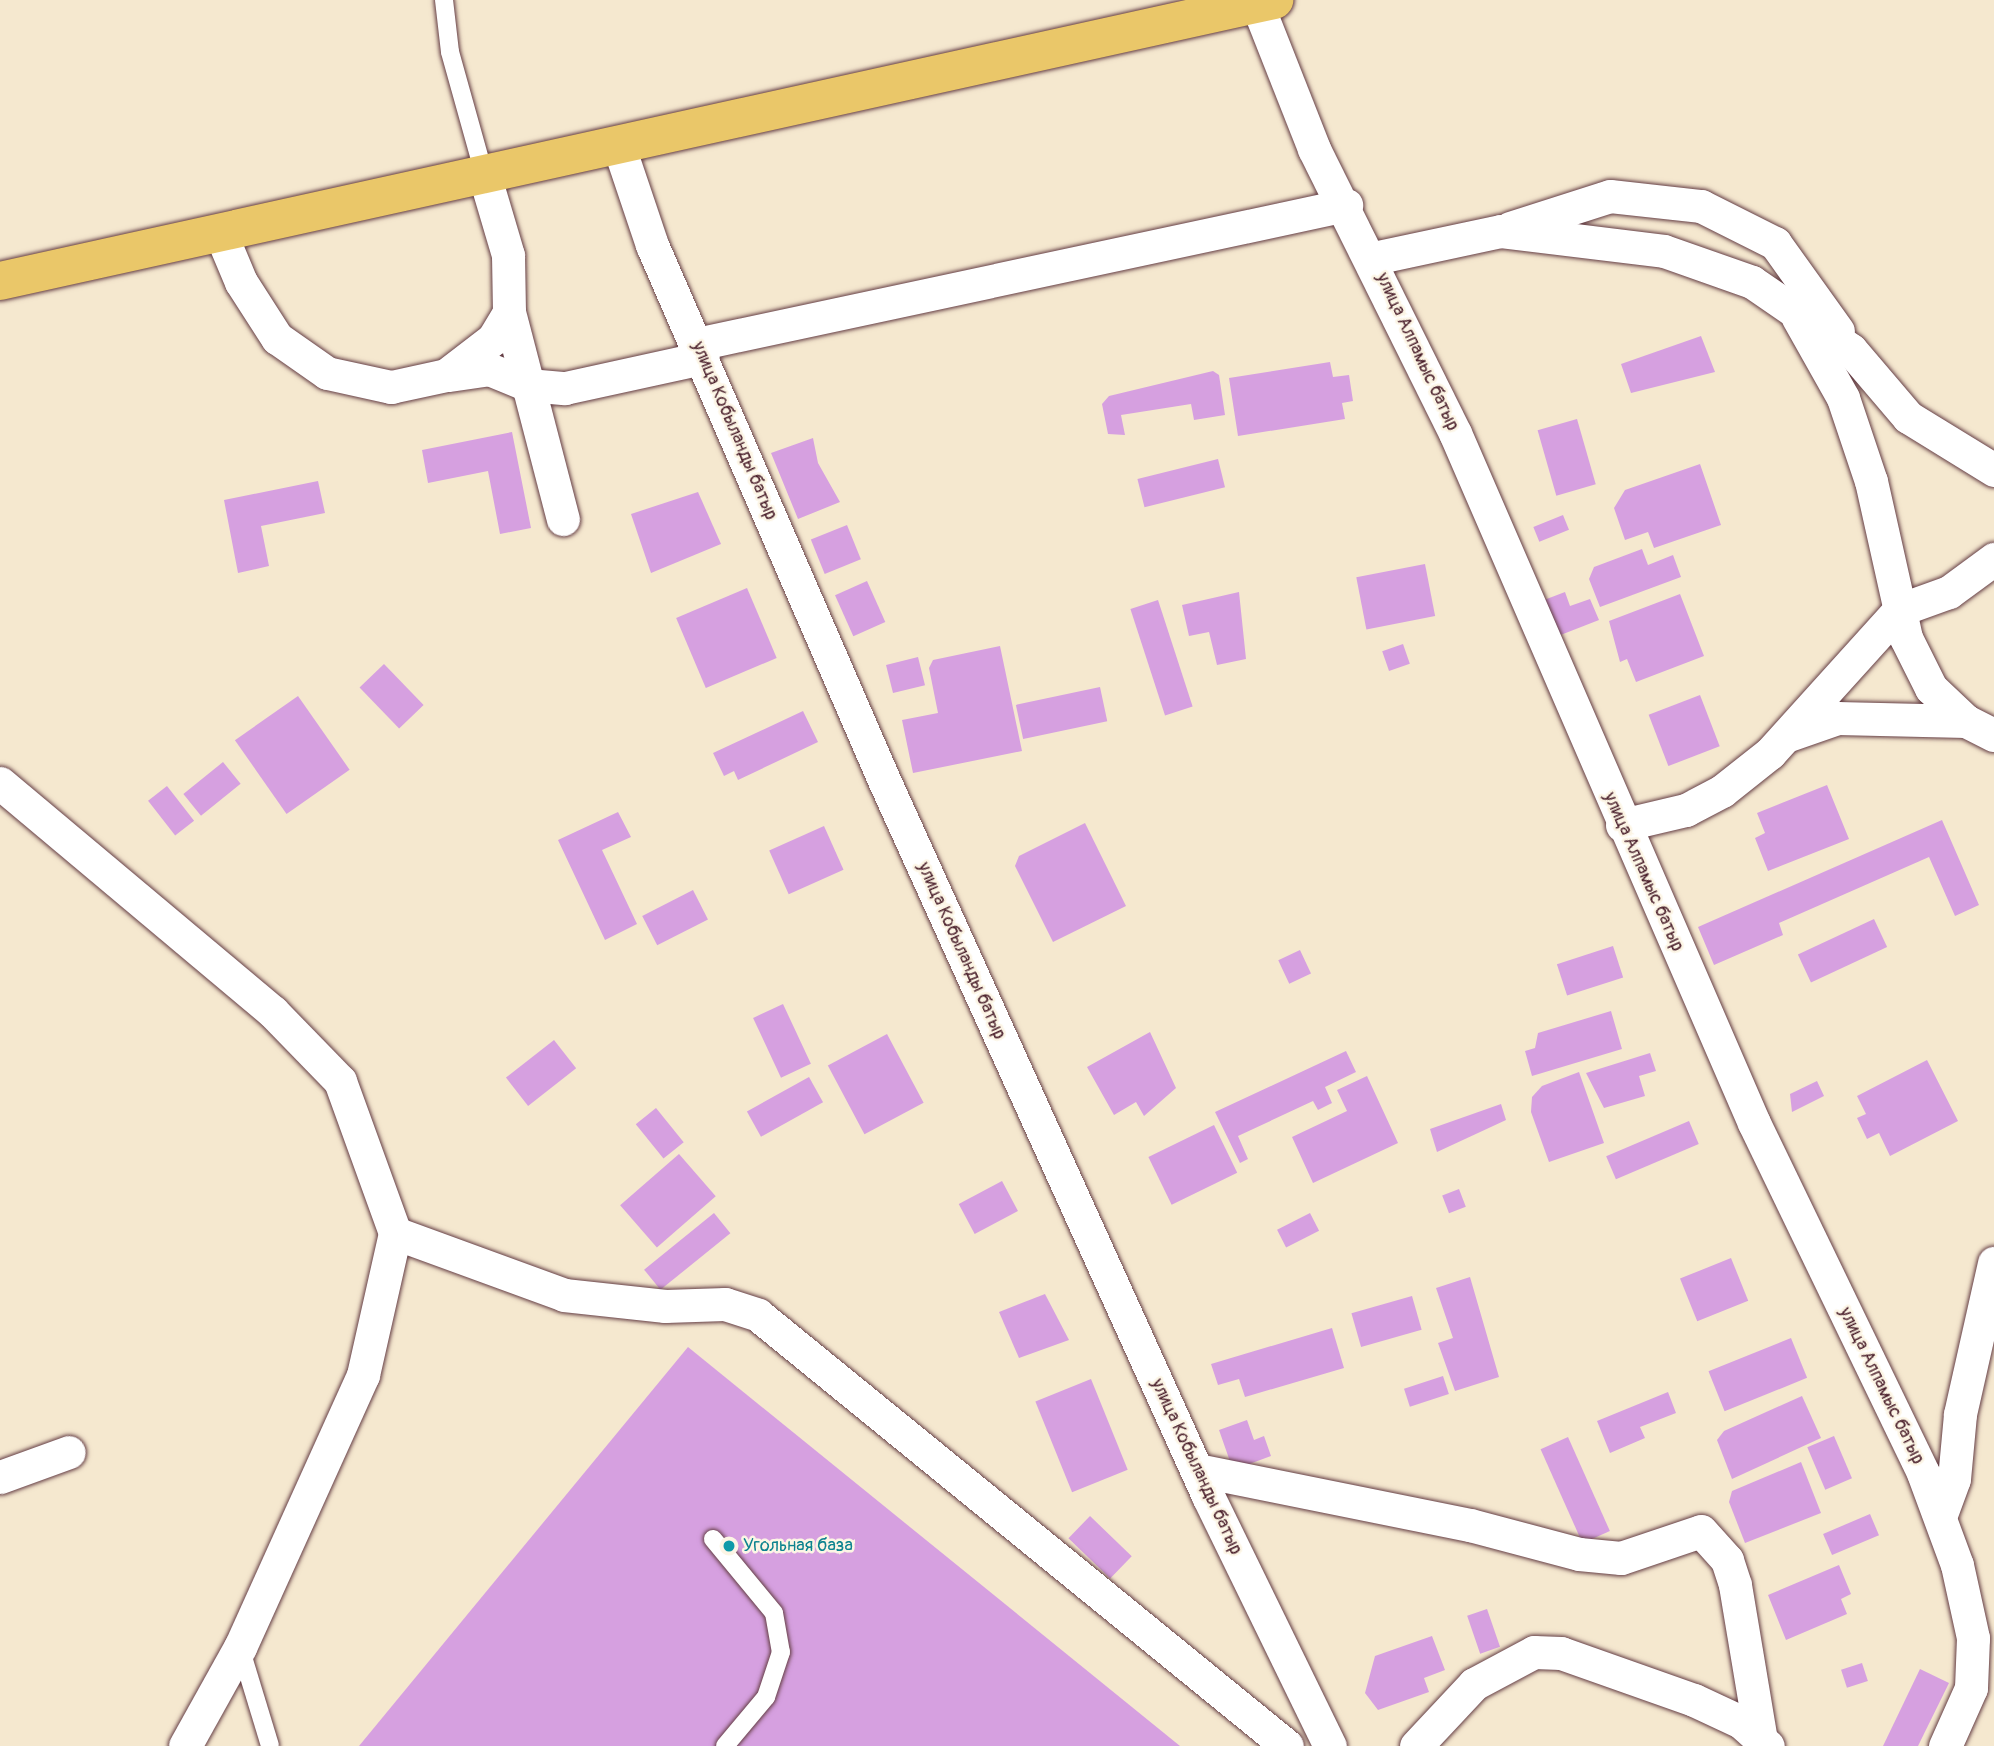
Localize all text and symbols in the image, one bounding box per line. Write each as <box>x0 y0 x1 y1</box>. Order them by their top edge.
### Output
street label: улица Алпамыс батыр <box>1371 270 1463 434</box>
street label: улица Кобыланды батыр <box>687 339 781 523</box>
street label: улица Алпамыс батыр <box>1598 789 1688 955</box>
street label: улица Кобыланды батыр <box>912 859 1010 1043</box>
street label: улица Алпамыс батыр <box>1834 1304 1928 1468</box>
street label: улица Кобыланды батыр <box>1146 1376 1246 1558</box>
place label: Угольная база <box>743 1535 853 1557</box>
marker: Угольная база <box>721 1538 737 1554</box>

